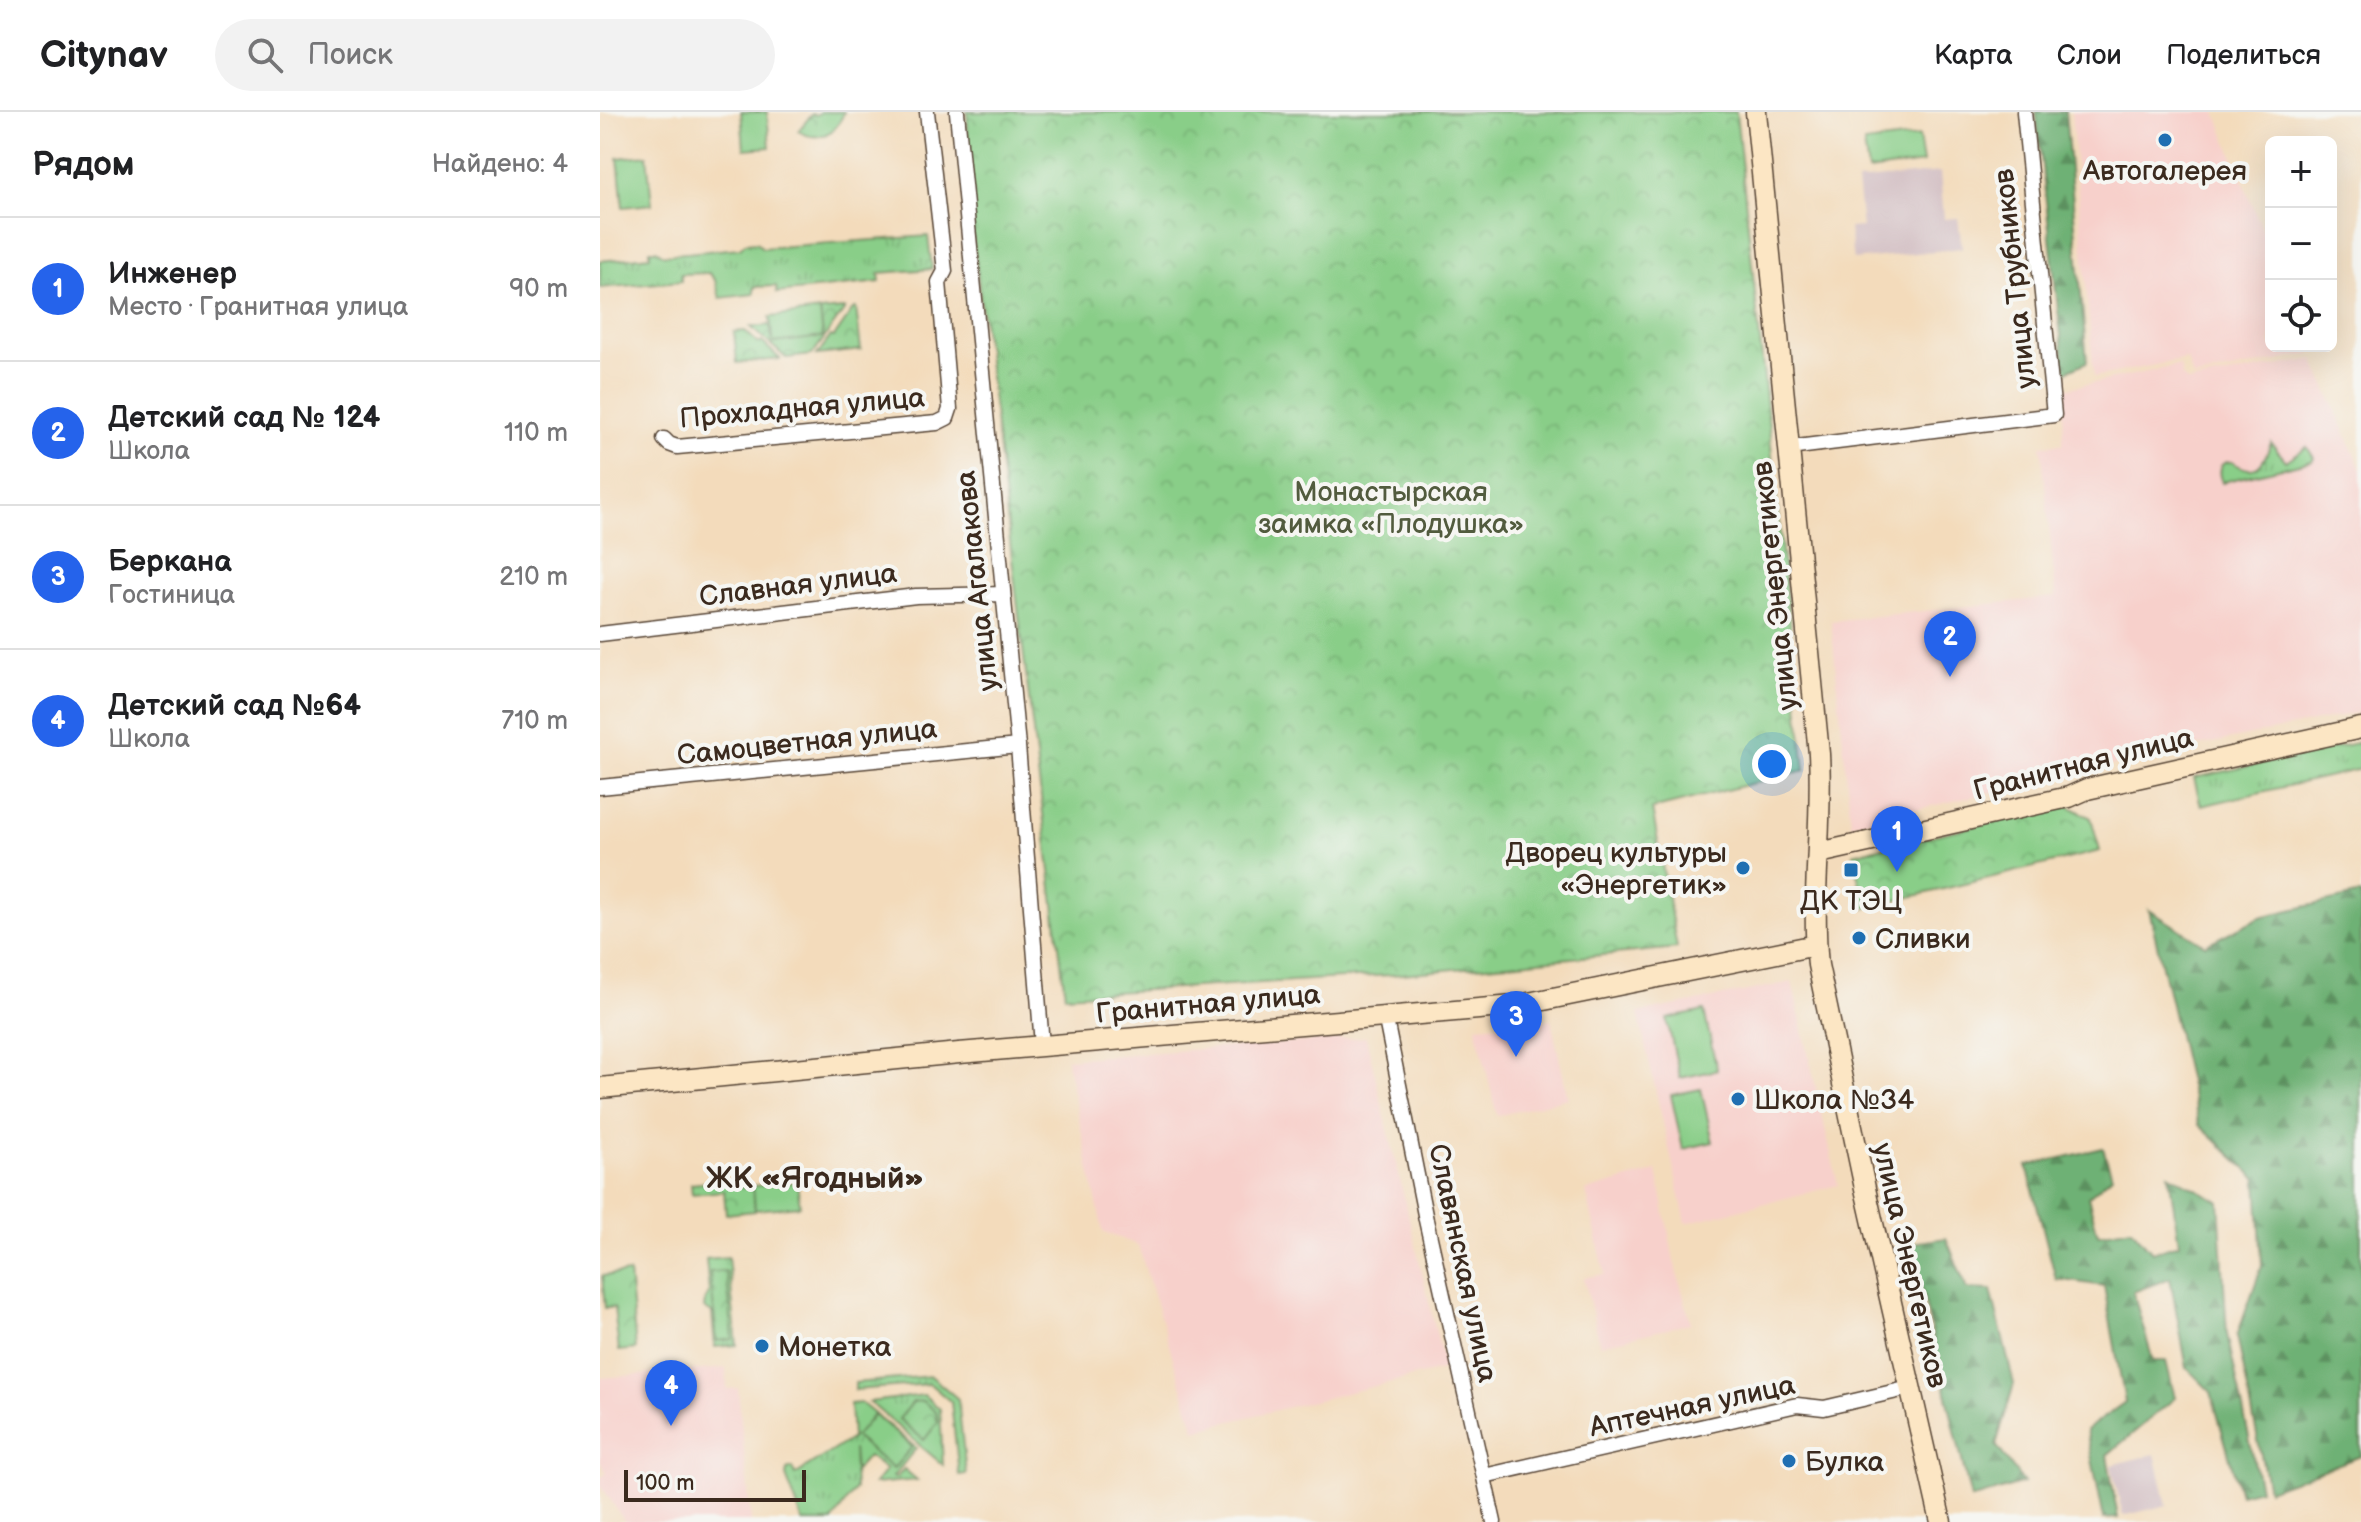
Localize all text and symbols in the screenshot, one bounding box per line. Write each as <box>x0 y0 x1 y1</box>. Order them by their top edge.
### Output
search box <box>215 19 775 91</box>
text: Citynav <box>40 33 167 78</box>
icon: search <box>243 33 287 77</box>
text: Поиск <box>307 37 393 73</box>
text: Карта <box>1934 39 2013 72</box>
text: Слои <box>2057 39 2122 72</box>
text: Поделиться <box>2166 39 2321 72</box>
marker: Автогалерея <box>2156 131 2174 149</box>
map controls <box>2265 136 2337 352</box>
button: + <box>2265 136 2337 208</box>
text: Рядом <box>32 144 134 185</box>
text: Найдено: 4 <box>432 149 568 180</box>
place label: Автогалерея <box>2082 155 2247 188</box>
street label: улица Трубников <box>1988 167 2043 390</box>
button: − <box>2265 208 2337 280</box>
text: Инженер <box>108 256 237 292</box>
text: 1 <box>53 274 63 305</box>
text: 90 m <box>509 274 568 305</box>
button: locate <box>2265 280 2337 352</box>
text: Место · Гранитная улица <box>108 292 408 323</box>
street label: Прохладная улица <box>678 381 927 436</box>
text: Детский сад № 124 <box>108 400 380 436</box>
text: 2 <box>50 418 66 449</box>
text: 110 m <box>504 418 568 449</box>
text: Школа <box>108 436 190 467</box>
street label: улица Энергетиков <box>1746 459 1805 712</box>
street label: улица Агалакова <box>949 469 1005 693</box>
park label: Монастырская заимка «Плодушка» <box>1258 476 1524 541</box>
text: Беркана <box>108 544 232 580</box>
street label: Славная улица <box>697 557 899 614</box>
text: 3 <box>50 562 66 593</box>
text: 210 m <box>499 562 568 593</box>
text: Гостиница <box>108 580 235 611</box>
pin: 2 <box>1924 611 1976 677</box>
text: Детский сад №64 <box>108 688 361 724</box>
text: 4 <box>50 706 66 737</box>
text: 710 m <box>501 706 568 737</box>
street label: Самоцветная улица <box>675 712 939 773</box>
street label: Гранитная улица <box>1970 721 2197 808</box>
text: Школа <box>108 724 190 755</box>
your location <box>1752 744 1792 784</box>
pin: 1 <box>1871 806 1923 872</box>
place label: Дворец культуры «Энергетик» <box>1506 837 1727 902</box>
marker: Дворец культуры «Энергетик» <box>1734 859 1752 877</box>
marker: ДК ТЭЦ <box>1842 861 1860 879</box>
place label: ДК ТЭЦ <box>1800 885 1903 918</box>
place label: Сливки <box>1875 923 1971 956</box>
marker: Сливки <box>1850 929 1868 947</box>
street label: Гранитная улица <box>1094 978 1322 1031</box>
pin: 3 <box>1490 991 1542 1057</box>
place label: Школа №34 <box>1754 1084 1914 1117</box>
marker: Школа №34 <box>1729 1090 1747 1108</box>
street label: улица Энергетиков <box>1865 1140 1954 1391</box>
street label: Славянская улица <box>1421 1141 1504 1386</box>
district label: ЖК «Ягодный» <box>706 1161 924 1197</box>
place label: Монетка <box>778 1331 892 1364</box>
marker: Монетка <box>753 1337 771 1355</box>
pin: 4 <box>645 1360 697 1426</box>
street label: Аптечная улица <box>1586 1368 1799 1445</box>
place label: Булка <box>1805 1446 1885 1479</box>
marker: Булка <box>1780 1452 1798 1470</box>
scale bar <box>624 1466 806 1502</box>
text: 100 m <box>636 1470 695 1497</box>

